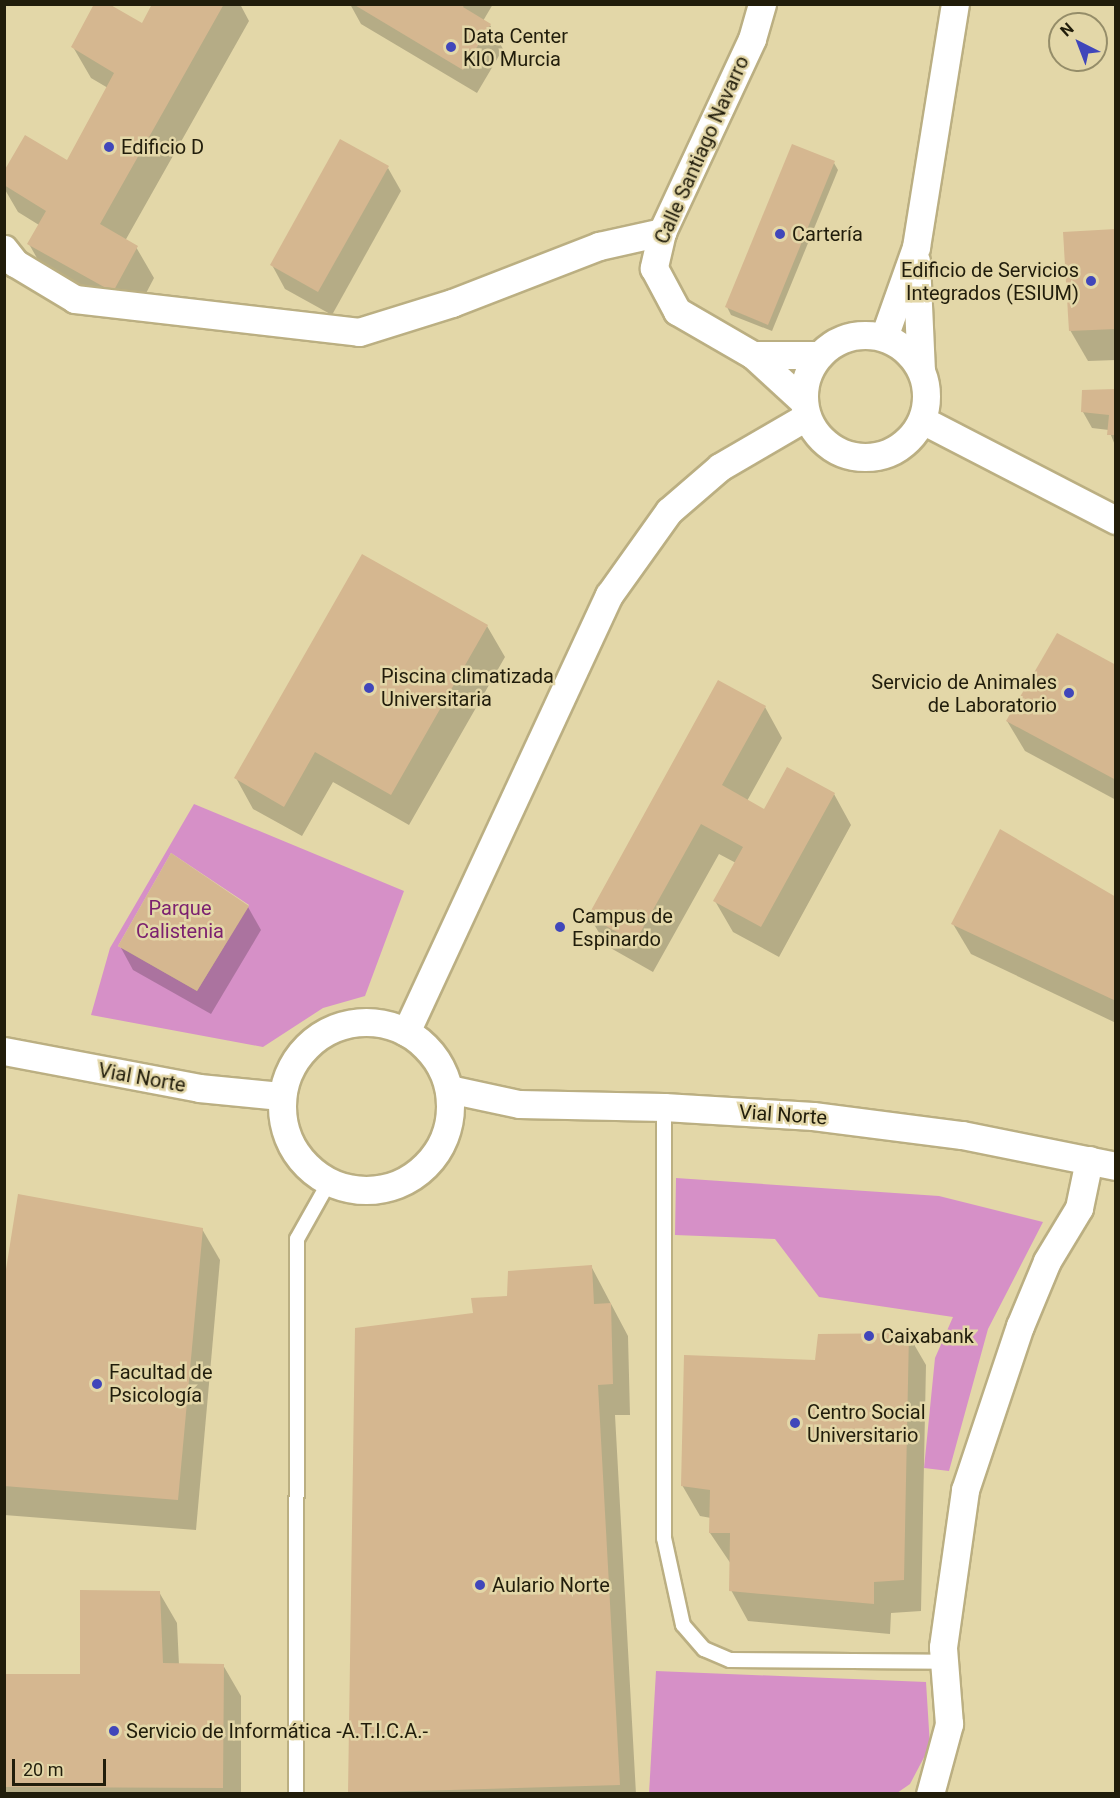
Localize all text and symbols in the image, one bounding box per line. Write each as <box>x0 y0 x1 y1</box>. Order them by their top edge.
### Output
north arrow <box>1048 12 1108 72</box>
text: N <box>1056 19 1078 41</box>
place label: Data Center KIO Murcia <box>463 24 568 71</box>
marker: Data Center KIO Murcia <box>444 40 458 54</box>
street label: Calle Santiago Navarro <box>650 52 754 248</box>
place label: Edificio D <box>121 135 204 159</box>
marker: Edificio D <box>102 140 116 154</box>
place label: Cartería <box>792 222 863 246</box>
marker: Cartería <box>773 227 787 241</box>
place label: Edificio de Servicios Integrados (ESIUM) <box>901 258 1079 305</box>
marker: Edificio de Servicios Integrados (ESIUM) <box>1084 274 1098 288</box>
place label: Piscina climatizada Universitaria <box>381 664 554 711</box>
place label: Servicio de Animales de Laboratorio <box>871 670 1057 717</box>
marker: Piscina climatizada Universitaria <box>362 681 376 695</box>
marker: Servicio de Animales de Laboratorio <box>1062 686 1076 700</box>
park label: Parque Calistenia <box>136 897 224 944</box>
place label: Campus de Espinardo <box>572 904 673 951</box>
marker: Campus de Espinardo <box>553 920 567 934</box>
street label: Vial Norte <box>96 1059 188 1097</box>
street label: Vial Norte <box>738 1100 828 1130</box>
place label: Caixabank <box>881 1324 974 1348</box>
marker: Caixabank <box>862 1329 876 1343</box>
place label: Facultad de Psicología <box>109 1360 213 1407</box>
marker: Facultad de Psicología <box>90 1377 104 1391</box>
place label: Centro Social Universitario <box>807 1400 926 1447</box>
marker: Centro Social Universitario <box>788 1416 802 1430</box>
place label: Aulario Norte <box>492 1573 610 1597</box>
marker: Aulario Norte <box>473 1578 487 1592</box>
place label: Servicio de Informática -A.T.I.C.A.- <box>126 1719 428 1743</box>
marker: Servicio de Informática -A.T.I.C.A.- <box>107 1724 121 1738</box>
scale bar <box>15 1747 110 1785</box>
text: 20 m <box>23 1759 63 1780</box>

